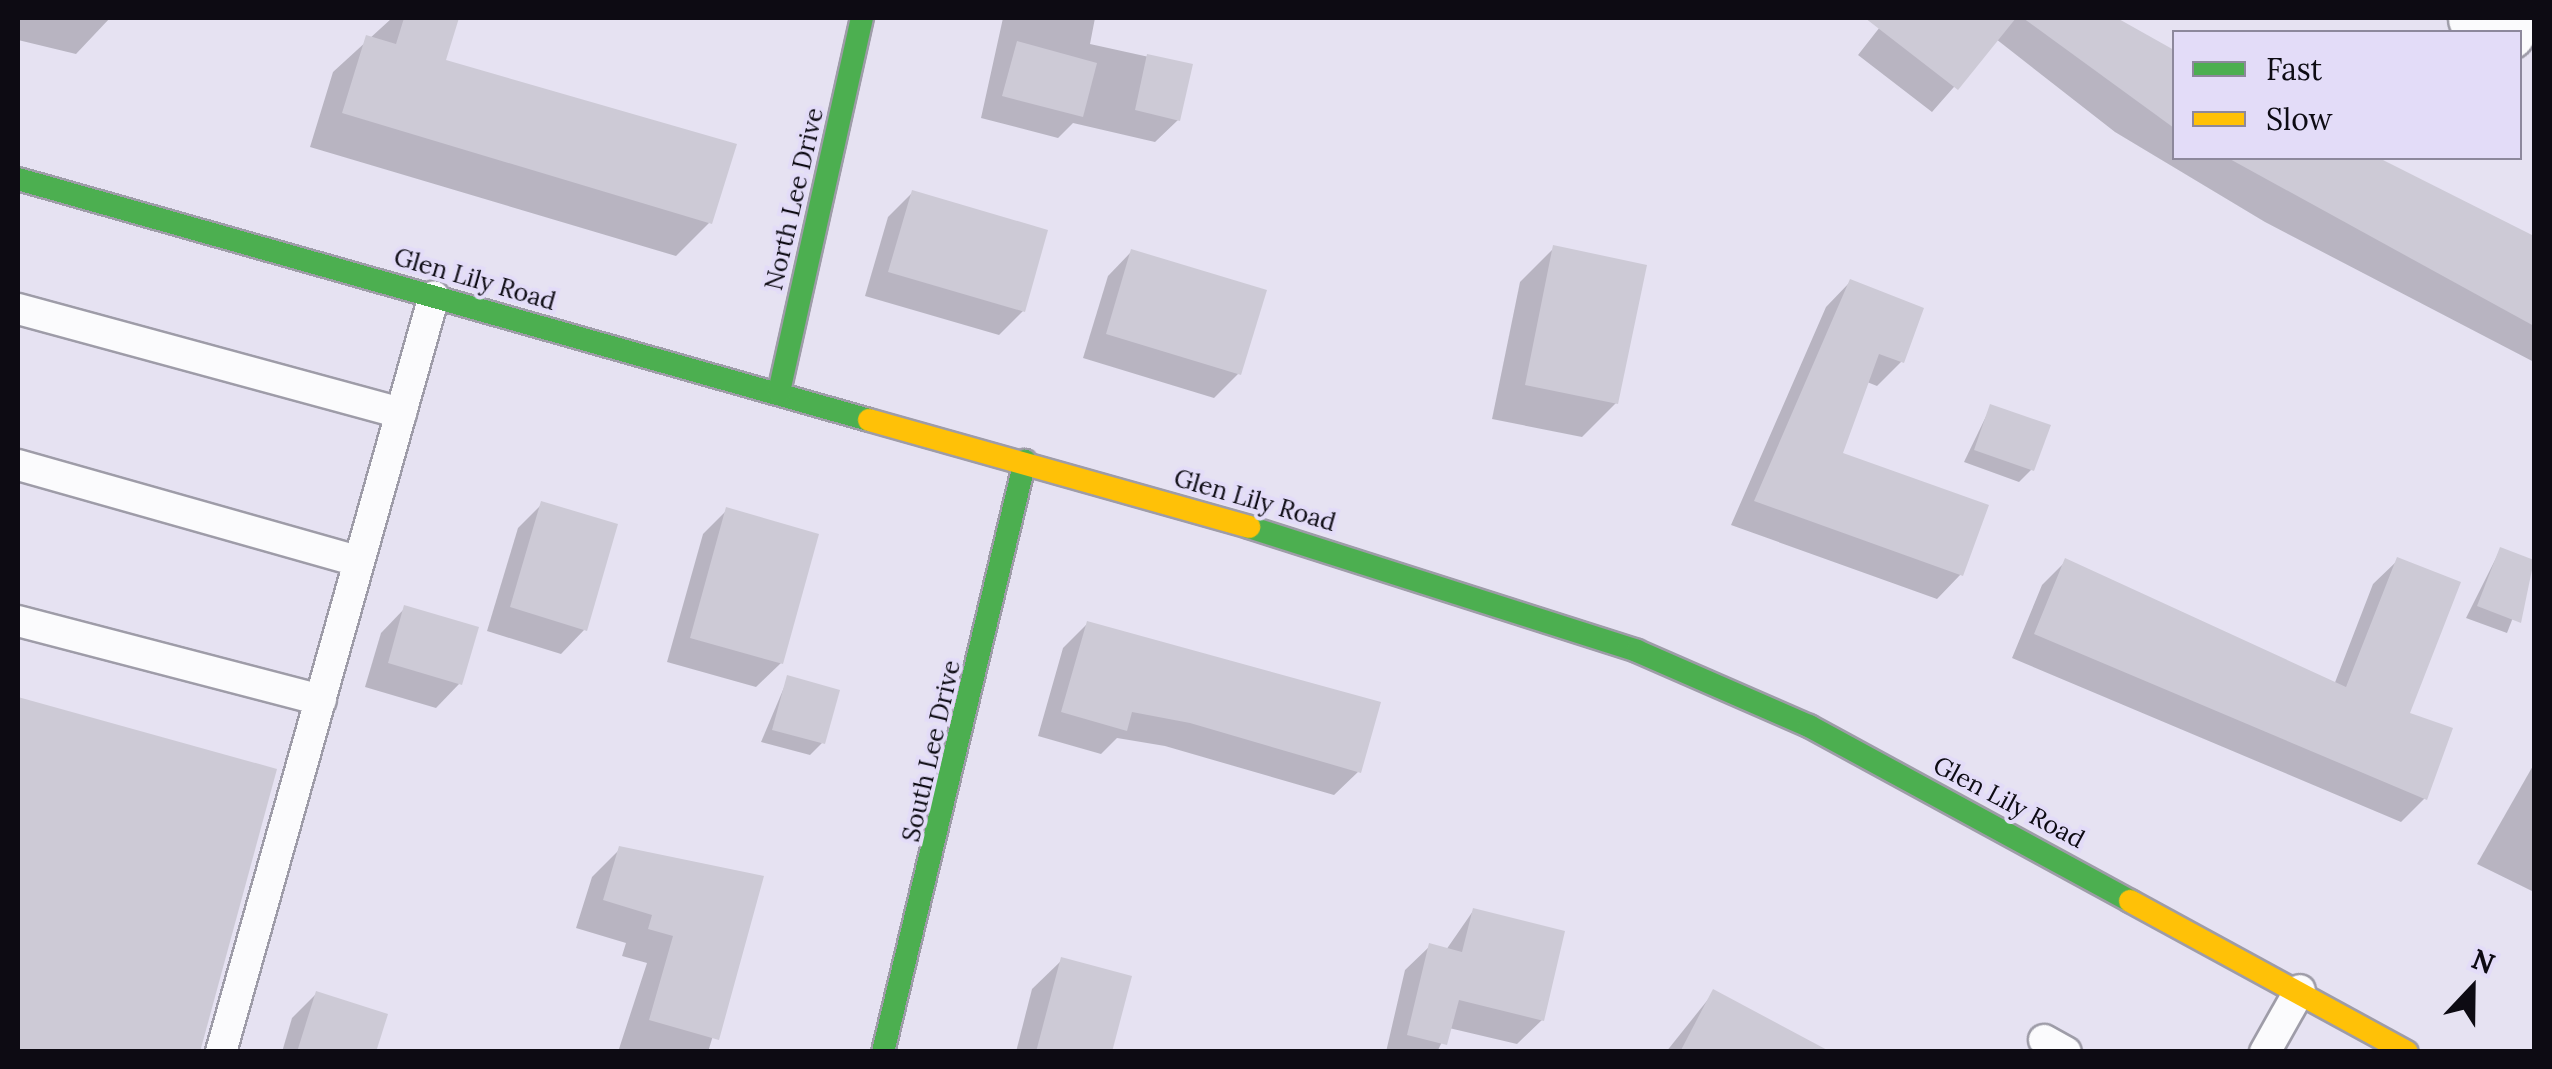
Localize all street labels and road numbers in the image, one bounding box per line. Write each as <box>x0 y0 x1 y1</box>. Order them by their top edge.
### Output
street label: North Lee Drive <box>758 105 830 293</box>
street label: Glen Lily Road <box>391 242 559 316</box>
street label: Glen Lily Road <box>1171 463 1339 537</box>
street label: South Lee Drive <box>896 657 966 845</box>
street label: Glen Lily Road <box>1928 750 2090 854</box>

